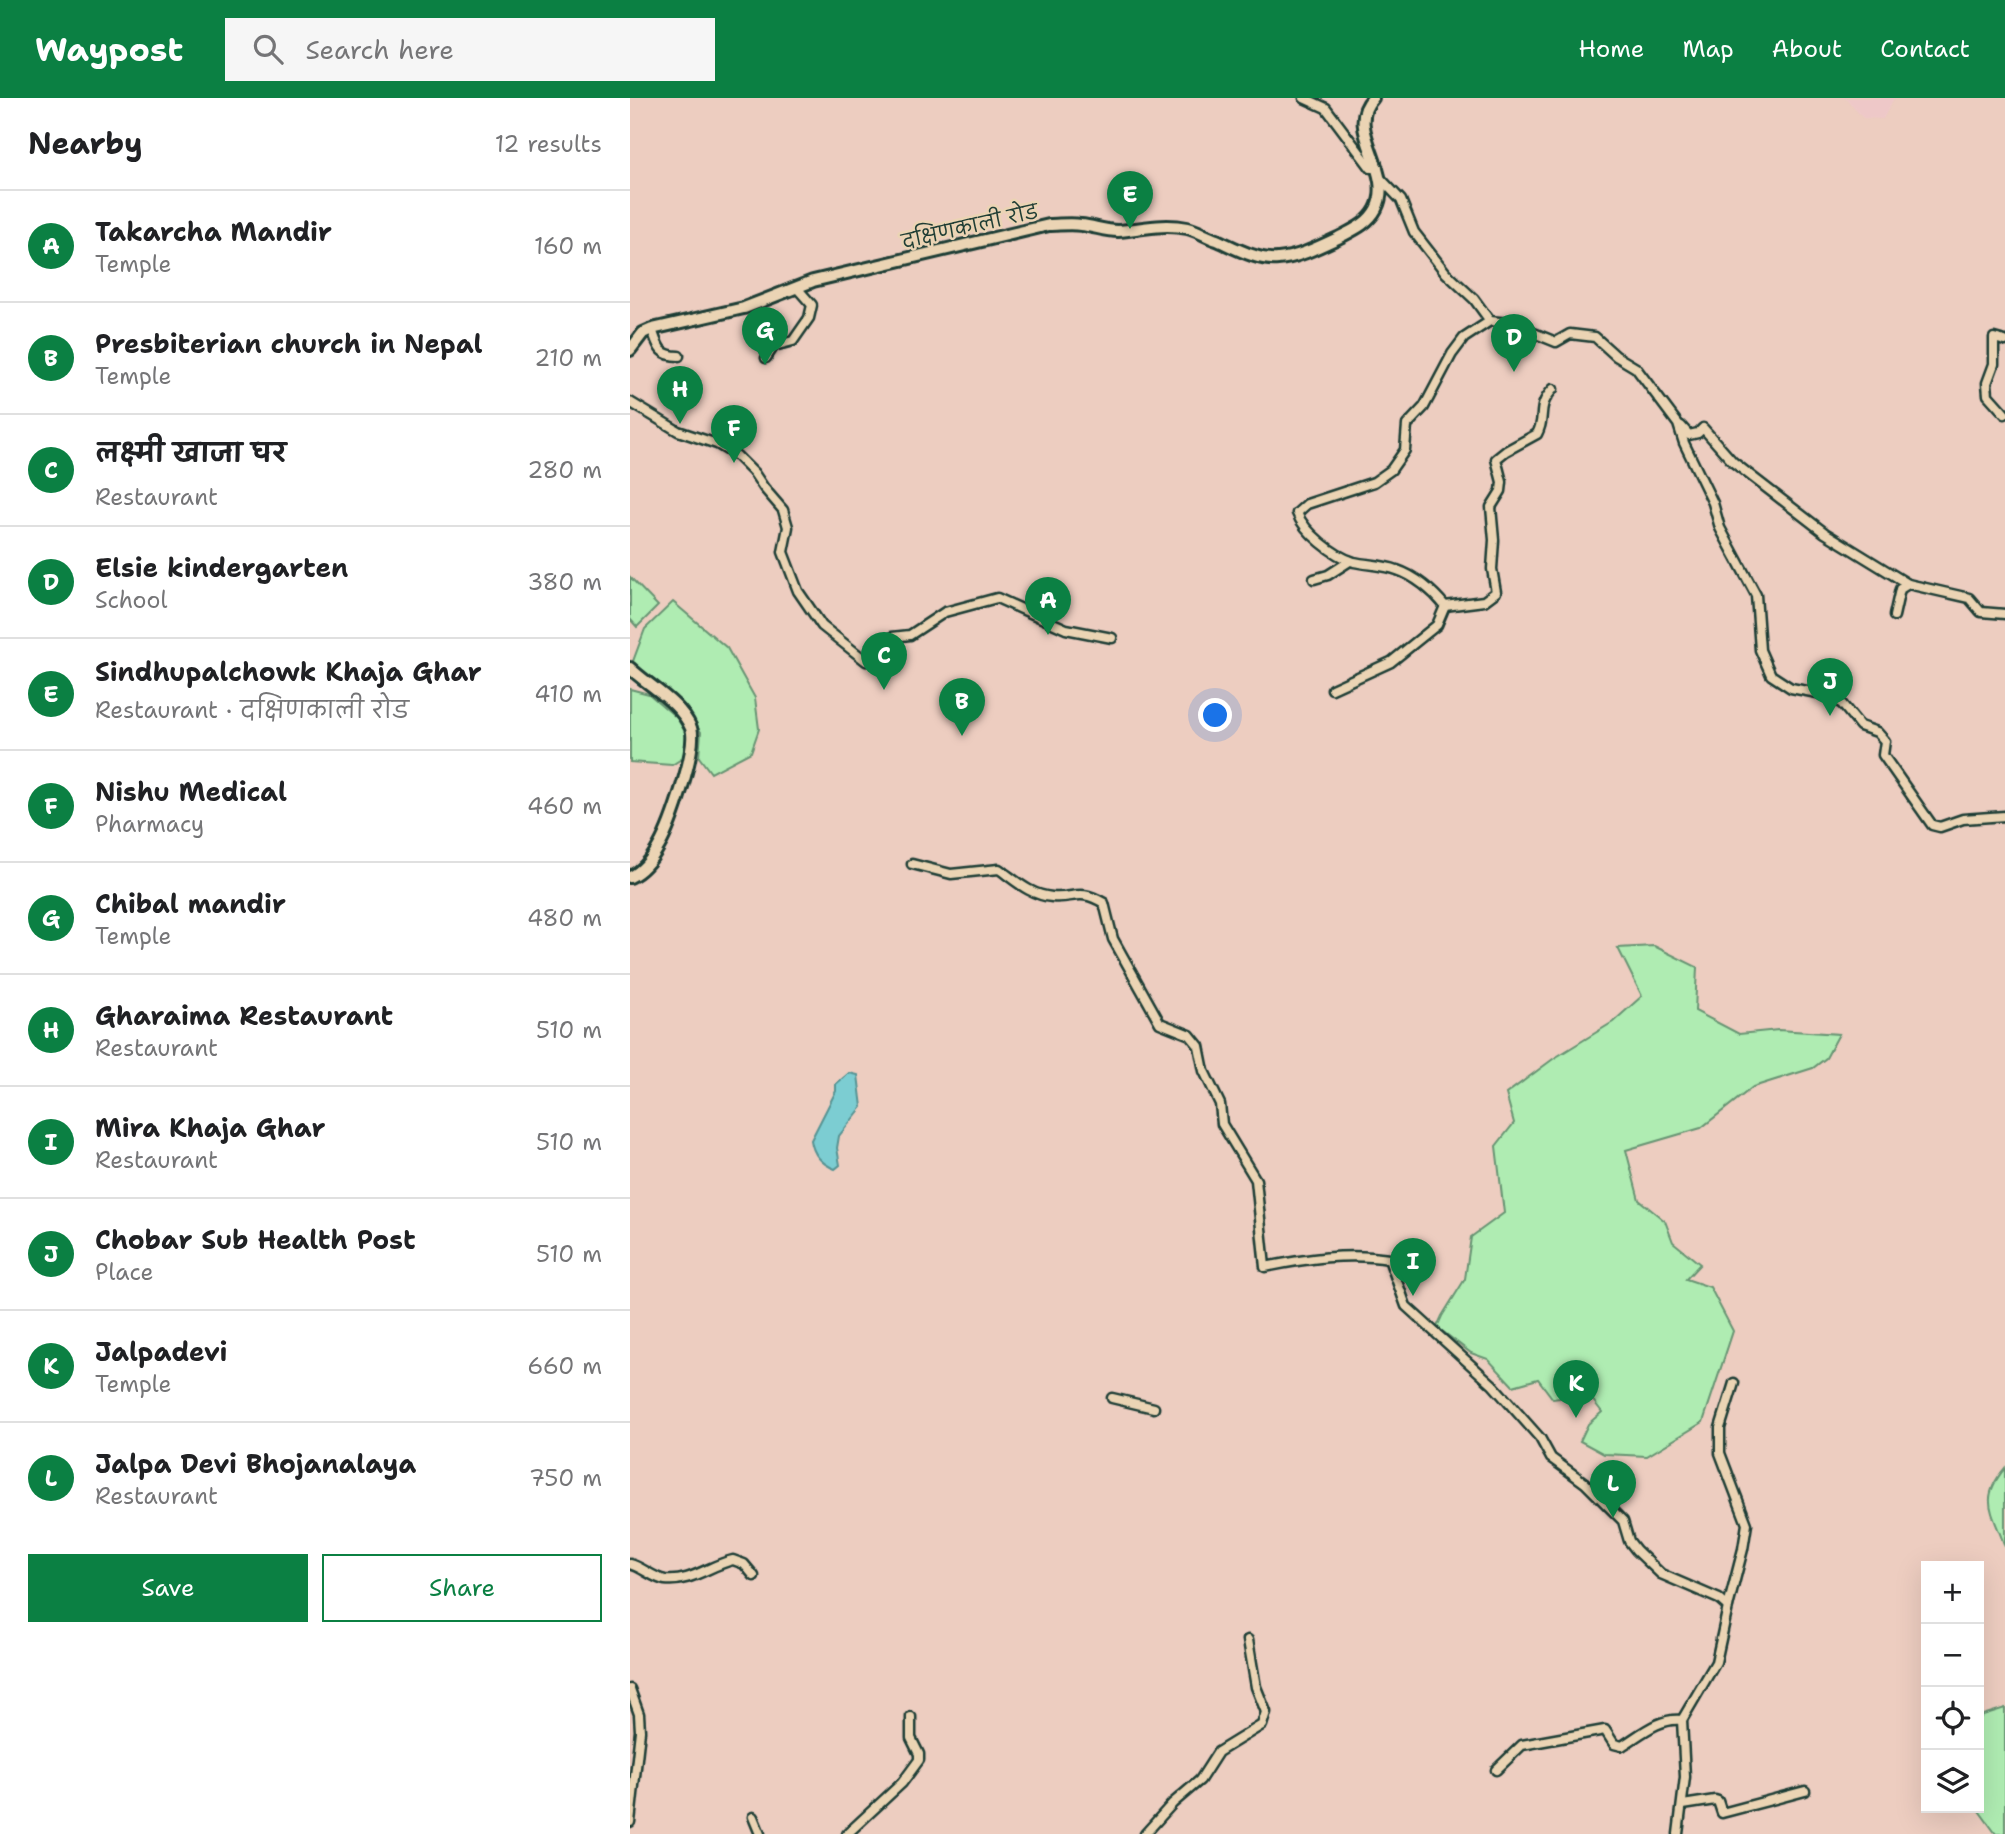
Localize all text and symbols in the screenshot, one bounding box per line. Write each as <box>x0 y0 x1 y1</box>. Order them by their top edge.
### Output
search box <box>225 18 715 81</box>
text: Waypost <box>35 27 183 72</box>
icon: search <box>249 30 287 68</box>
text: Search here <box>305 32 454 67</box>
text: Home <box>1578 33 1644 65</box>
text: Map <box>1682 33 1734 65</box>
text: About <box>1772 33 1842 65</box>
text: Contact <box>1880 33 1970 65</box>
text: Nearby <box>28 123 143 164</box>
text: 12 results <box>495 129 602 159</box>
pin: E <box>1107 171 1153 229</box>
street label: दक्षिणकाली रोड <box>898 195 1042 255</box>
text: Takarcha Mandir <box>95 214 332 249</box>
text: A <box>42 231 60 261</box>
text: 160 m <box>534 231 602 261</box>
text: Temple <box>95 249 172 279</box>
pin: G <box>742 307 788 365</box>
pin: D <box>1491 314 1537 372</box>
text: Presbiterian church in Nepal <box>95 326 483 361</box>
text: B <box>44 343 58 373</box>
text: 210 m <box>534 343 602 373</box>
text: Temple <box>95 361 172 391</box>
pin: H <box>657 366 703 424</box>
pin: F <box>711 405 757 463</box>
text: लक्ष्मी खाजा घर <box>95 435 286 470</box>
text: C <box>44 455 58 485</box>
text: 280 m <box>527 455 602 485</box>
text: Restaurant <box>95 482 218 512</box>
text: Elsie kindergarten <box>95 550 348 585</box>
text: D <box>43 567 59 597</box>
text: 380 m <box>527 567 602 597</box>
pin: A <box>1025 577 1071 635</box>
text: School <box>95 585 167 615</box>
pin: C <box>861 632 907 690</box>
text: Sindhupalchowk Khaja Ghar <box>95 654 482 689</box>
pin: J <box>1807 658 1853 716</box>
pin: B <box>939 678 985 736</box>
text: E <box>43 679 59 709</box>
text: 410 m <box>534 679 602 709</box>
text: Restaurant · दक्षिणकाली रोड <box>95 695 409 725</box>
your location <box>1198 698 1232 732</box>
text: Nishu Medical <box>95 774 287 809</box>
text: F <box>44 791 58 821</box>
text: 460 m <box>527 791 602 821</box>
text: Pharmacy <box>95 809 204 839</box>
text: Chibal mandir <box>95 886 286 921</box>
text: G <box>42 903 60 933</box>
text: 480 m <box>527 903 602 933</box>
text: Temple <box>95 921 172 951</box>
text: Gharaima Restaurant <box>95 998 393 1033</box>
text: H <box>43 1015 59 1045</box>
text: 510 m <box>536 1015 602 1045</box>
text: Restaurant <box>95 1033 218 1063</box>
text: Mira Khaja Ghar <box>95 1110 325 1145</box>
text: I <box>45 1127 57 1157</box>
text: 510 m <box>536 1127 602 1157</box>
text: Restaurant <box>95 1145 218 1175</box>
text: Chobar Sub Health Post <box>95 1222 416 1257</box>
pin: I <box>1390 1238 1436 1296</box>
text: J <box>44 1239 58 1269</box>
text: 510 m <box>536 1239 602 1269</box>
text: Place <box>95 1257 154 1287</box>
text: Jalpadevi <box>95 1334 228 1369</box>
text: K <box>43 1351 59 1381</box>
text: 660 m <box>527 1351 602 1381</box>
pin: K <box>1553 1360 1599 1418</box>
text: Temple <box>95 1369 172 1399</box>
text: Jalpa Devi Bhojanalaya <box>95 1446 416 1481</box>
pin: L <box>1590 1460 1636 1518</box>
text: L <box>45 1463 57 1493</box>
text: 750 m <box>529 1463 602 1493</box>
text: Restaurant <box>95 1481 218 1511</box>
button: Save <box>28 1554 308 1622</box>
button: Share <box>322 1554 602 1622</box>
map controls <box>1921 1561 1984 1813</box>
button: + <box>1921 1561 1984 1624</box>
button: − <box>1921 1624 1984 1687</box>
button: locate <box>1921 1687 1984 1750</box>
button: layers <box>1921 1750 1984 1813</box>

